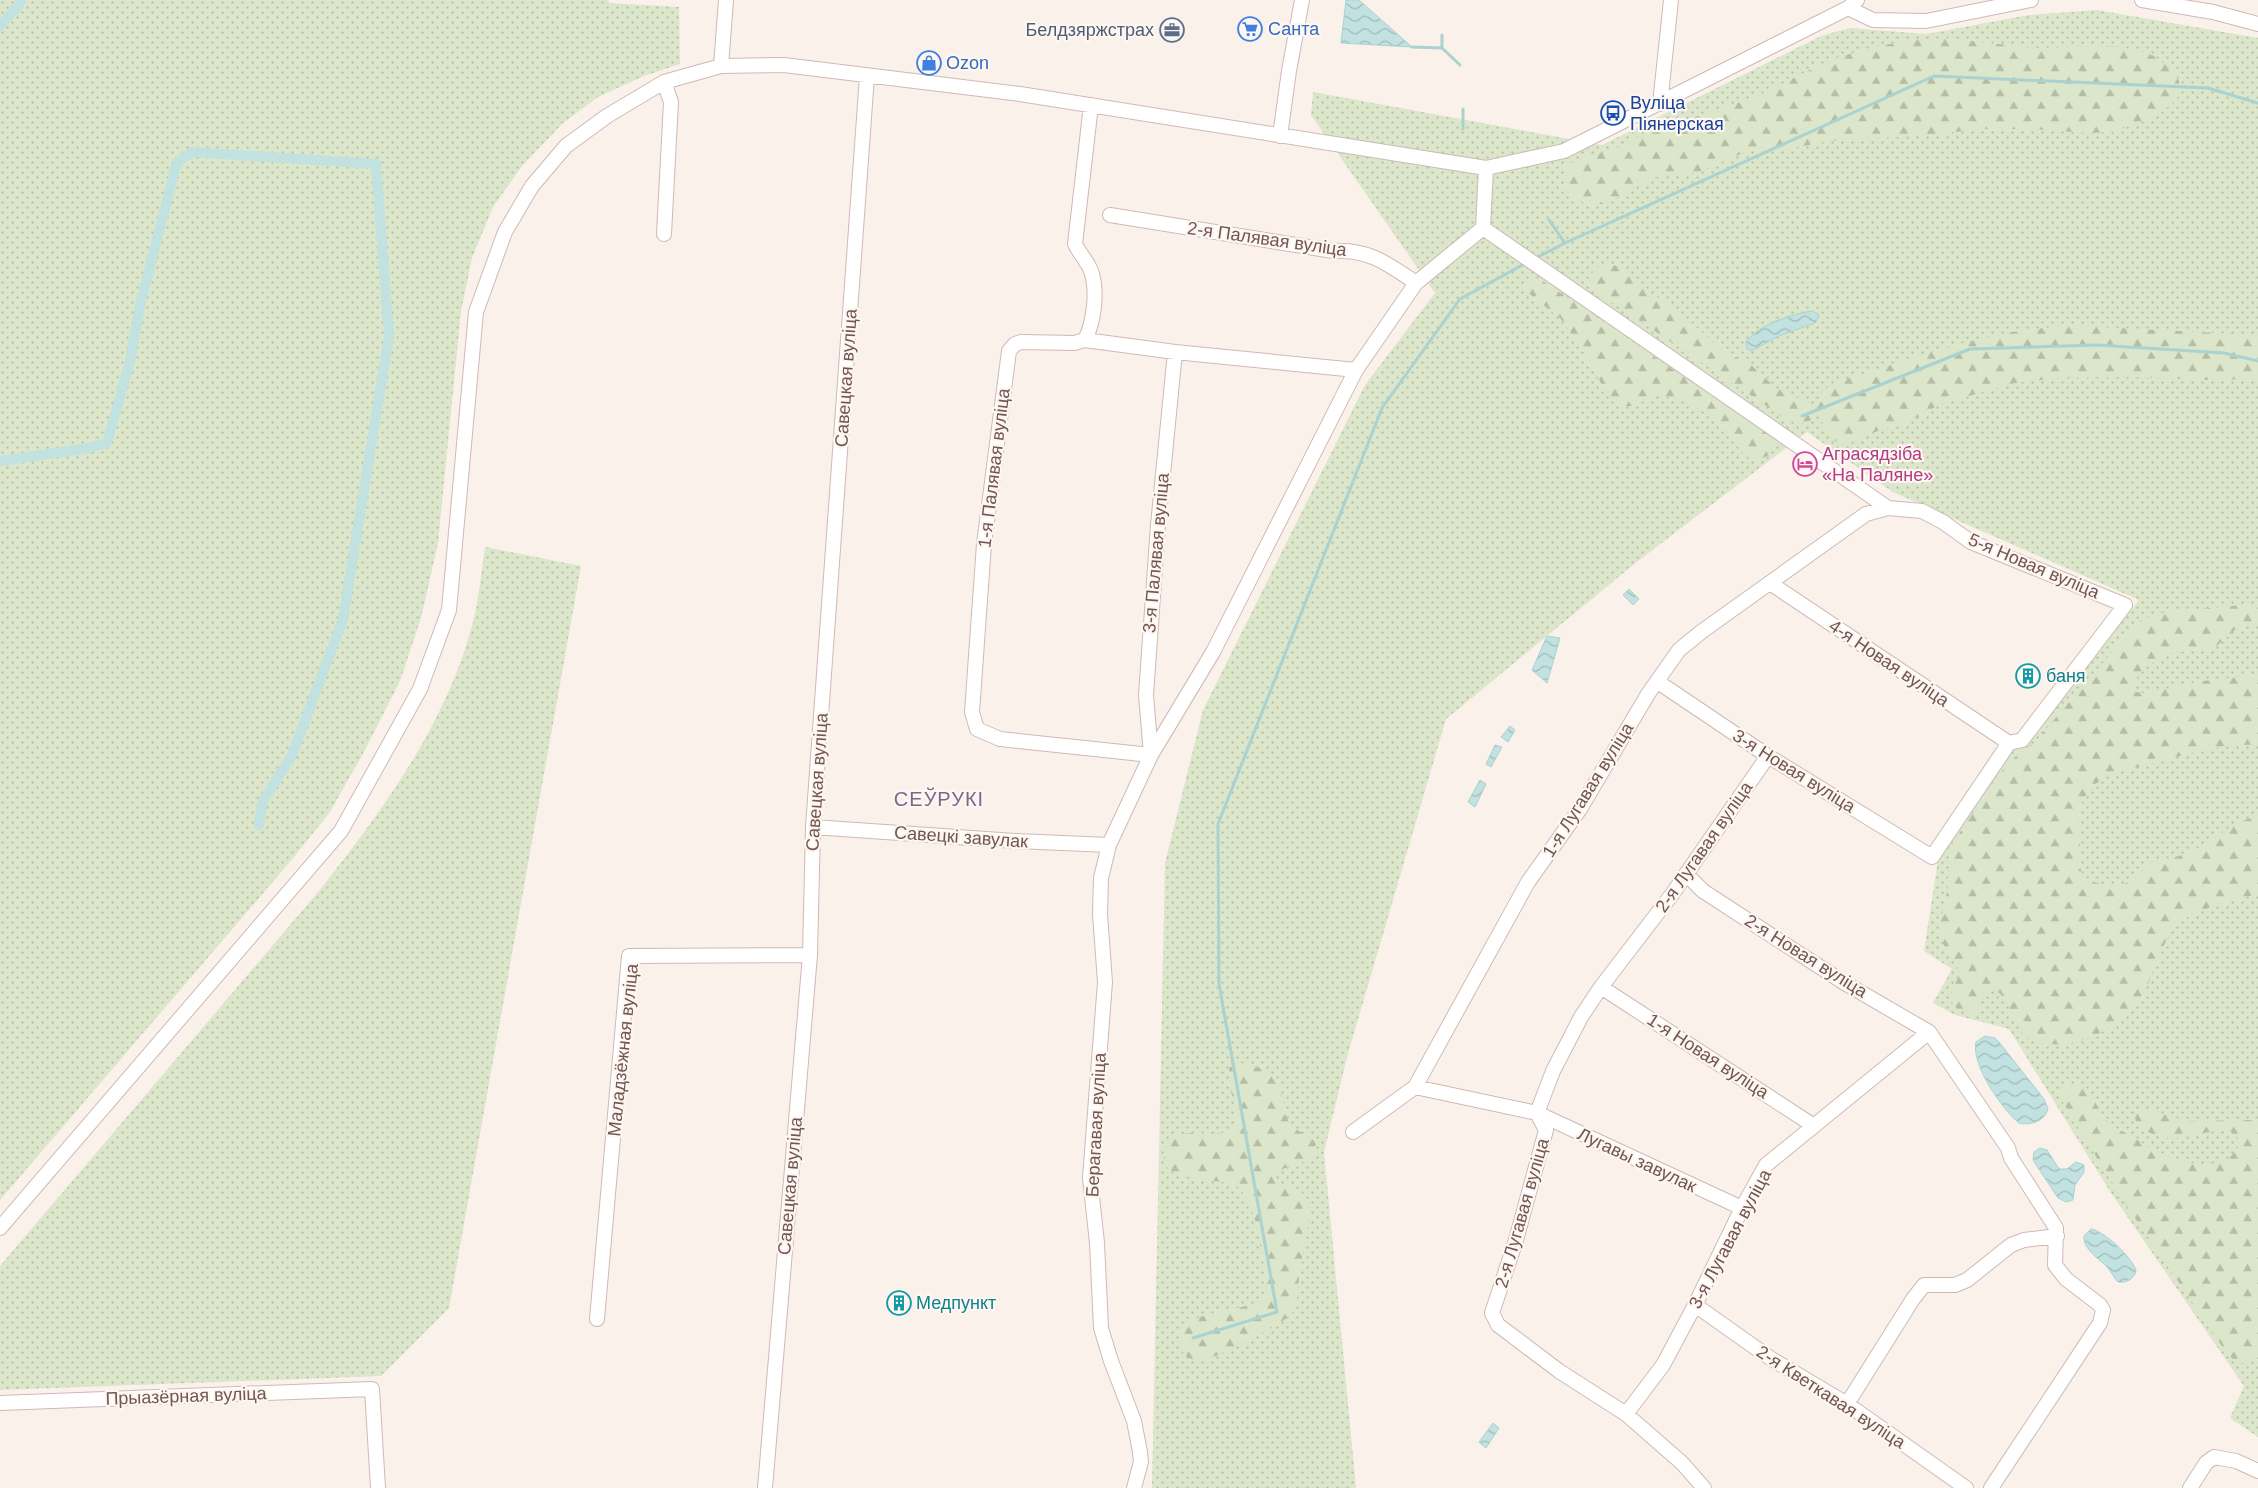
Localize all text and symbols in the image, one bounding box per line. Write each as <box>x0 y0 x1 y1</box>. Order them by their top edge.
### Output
supermarket icon: Санта <box>1237 16 1263 42</box>
office icon: Белдзяржстрах <box>1159 17 1185 43</box>
place label: Санта <box>1268 19 1320 39</box>
place label: Белдзяржстрах <box>1025 20 1154 40</box>
shop icon: Ozon <box>916 50 942 76</box>
place label: Ozon <box>946 53 989 73</box>
place label: Вуліца Піянерская <box>1630 93 1724 134</box>
bus stop icon: Вуліца Піянерская <box>1600 100 1626 126</box>
street label: 2-я Палявая вуліца <box>1186 218 1349 260</box>
street label: Савецкая вуліца <box>831 307 861 448</box>
street label: 1-я Палявая вуліца <box>974 386 1014 549</box>
place label: Аграсядзіба «На Паляне» <box>1822 444 1933 485</box>
hotel icon: Аграсядзіба «На Паляне» <box>1792 451 1818 477</box>
street label: 3-я Палявая вуліца <box>1139 471 1173 634</box>
street label: 5-я Новая вуліца <box>1965 529 2103 603</box>
street label: 4-я Новая вуліца <box>1825 615 1954 711</box>
building icon: баня <box>2015 663 2041 689</box>
place label: баня <box>2046 666 2086 686</box>
street label: Савецкая вуліца <box>802 711 832 852</box>
street label: 1-я Лугавая вуліца <box>1539 718 1638 861</box>
street label: 3-я Новая вуліца <box>1729 725 1860 817</box>
street label: 2-я Лугавая вуліца <box>1651 777 1757 916</box>
district label: СЕЎРУКІ <box>894 787 984 810</box>
street label: Савецкі завулак <box>893 822 1029 852</box>
street label: 2-я Новая вуліца <box>1741 910 1872 1002</box>
street label: Маладзёжная вуліца <box>604 962 642 1137</box>
street label: 1-я Новая вуліца <box>1644 1009 1773 1103</box>
street label: Берагавая вуліца <box>1082 1051 1110 1198</box>
street label: Савецкая вуліца <box>774 1115 806 1256</box>
street label: Лугавы завулак <box>1574 1124 1700 1196</box>
street label: 2-я Лугавая вуліца <box>1491 1135 1553 1290</box>
street label: 3-я Лугавая вуліца <box>1685 1165 1776 1312</box>
building icon: Медпункт <box>886 1290 912 1316</box>
place label: Медпункт <box>916 1293 996 1313</box>
street label: 2-я Кветкавая вуліца <box>1753 1341 1910 1453</box>
street label: Прыазёрная вуліца <box>105 1383 268 1409</box>

